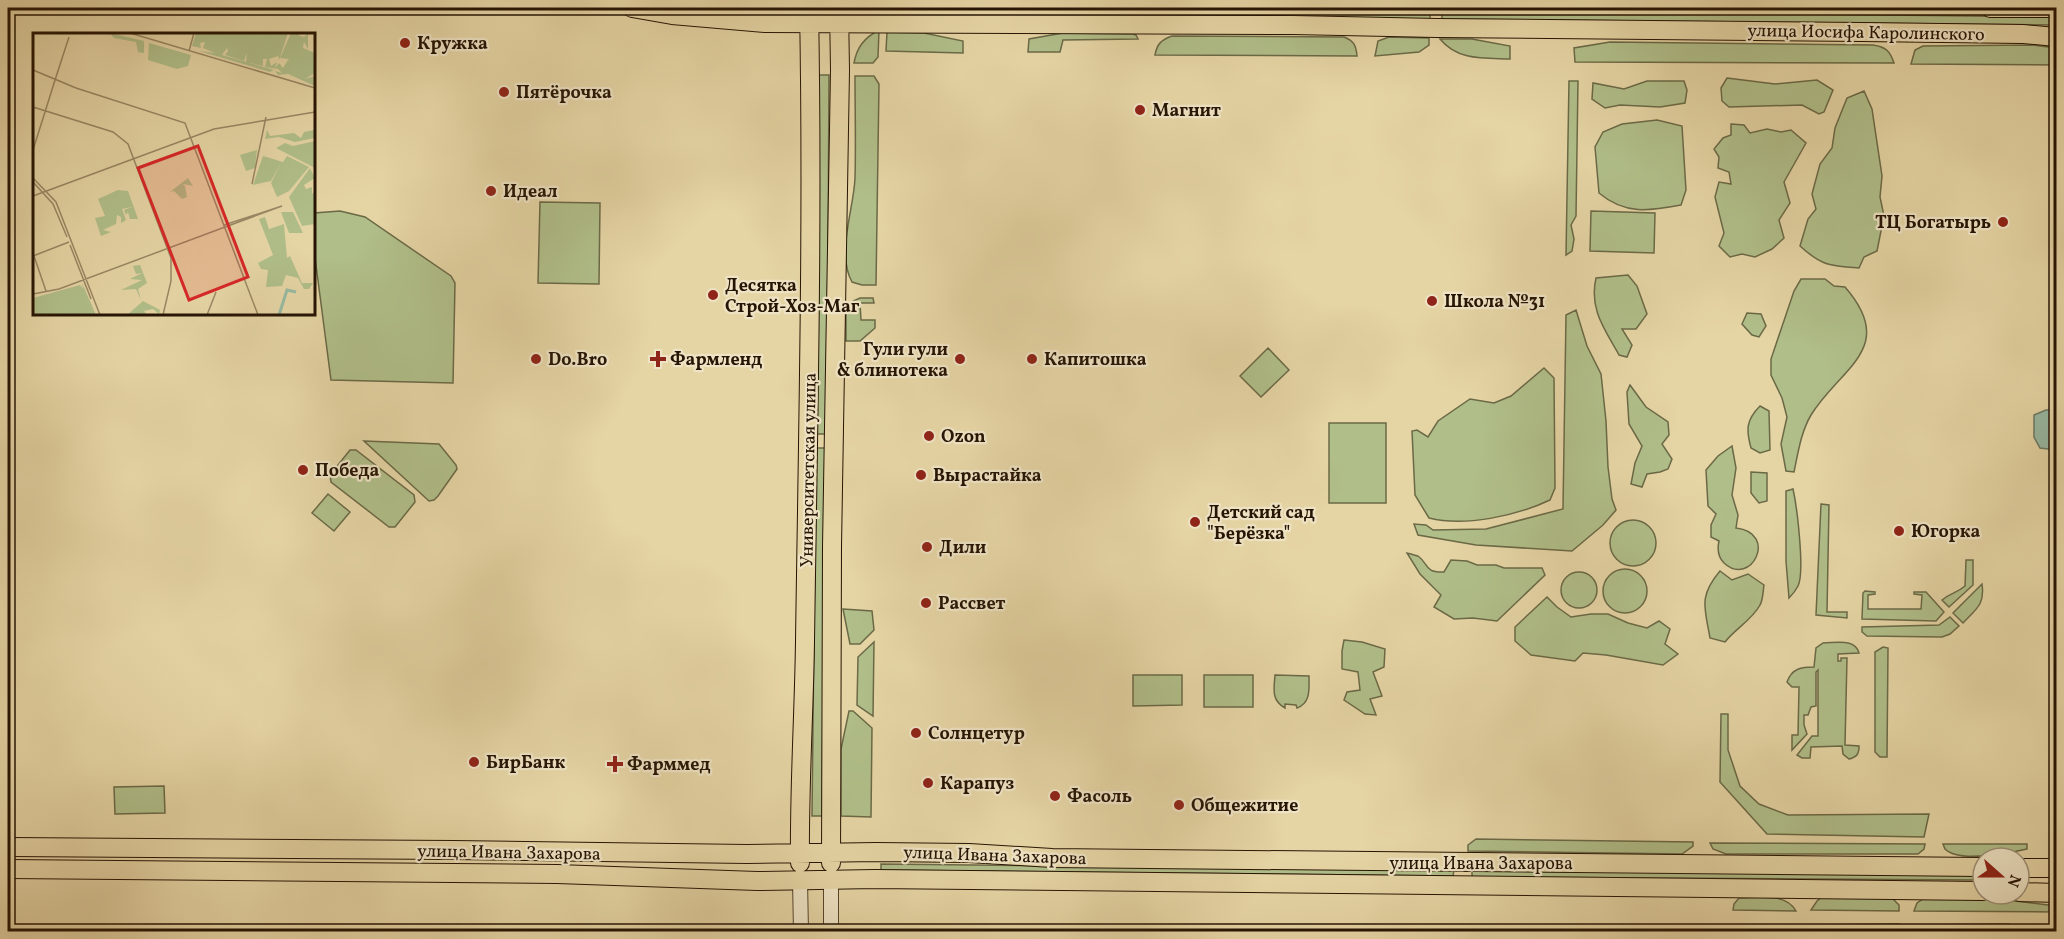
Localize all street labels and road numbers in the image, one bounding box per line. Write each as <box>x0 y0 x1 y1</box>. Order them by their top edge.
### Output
street label: улица Иосифа Каролинского <box>1747 19 1985 48</box>
street label: Университетская улица <box>795 372 824 568</box>
street label: улица Ивана Захарова <box>417 839 601 868</box>
street label: улица Ивана Захарова <box>903 841 1087 872</box>
street label: улица Ивана Захарова <box>1389 852 1573 877</box>

